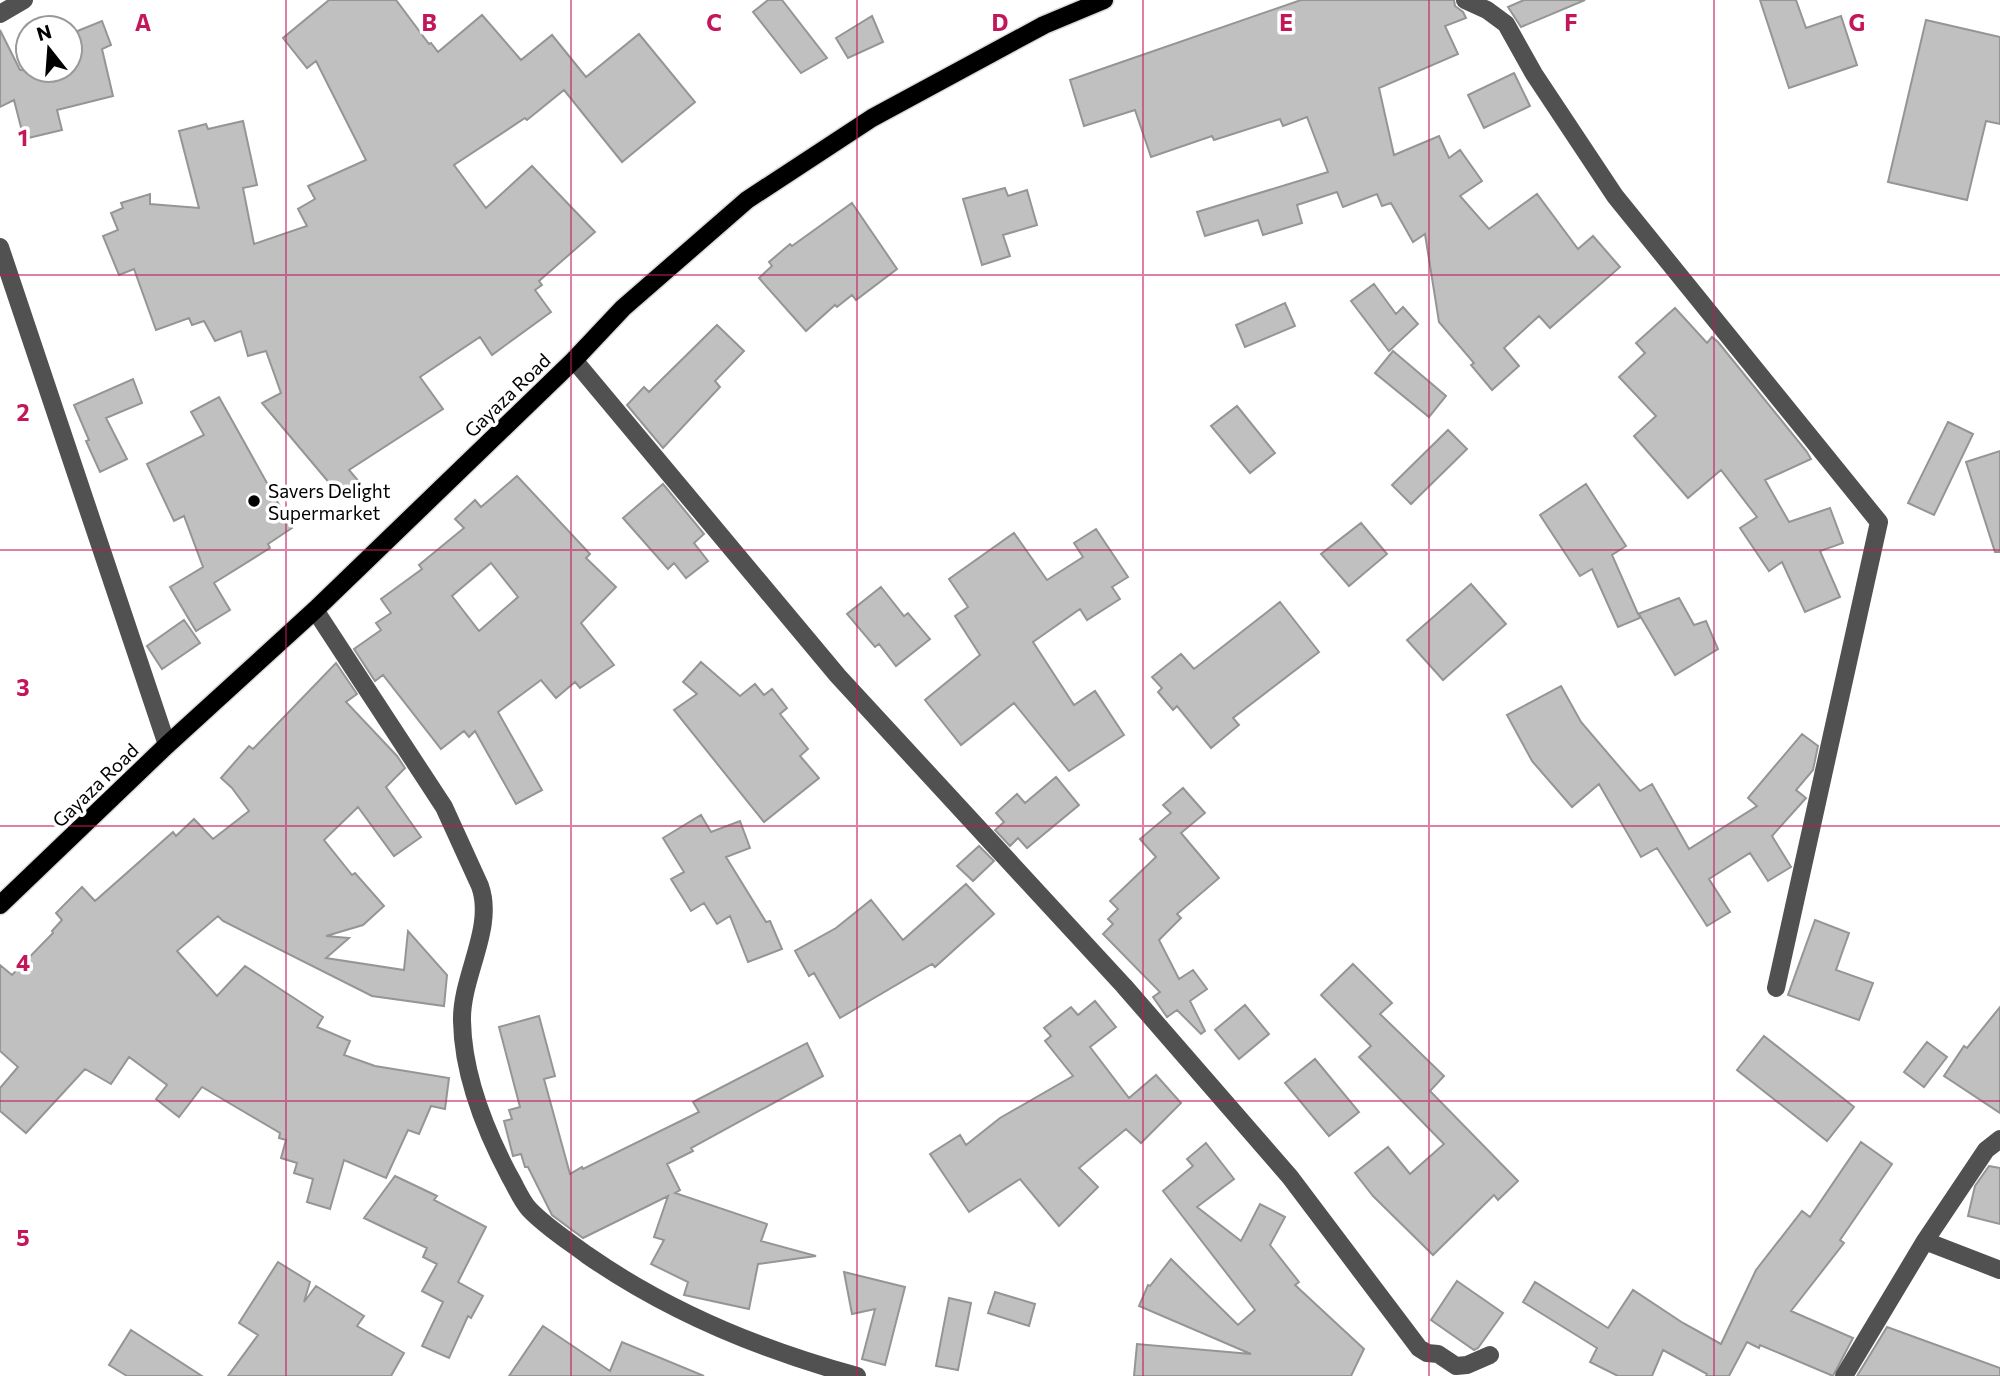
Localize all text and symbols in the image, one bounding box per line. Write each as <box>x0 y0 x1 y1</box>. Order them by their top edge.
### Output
text: A <box>135 8 152 36</box>
text: B <box>421 8 437 36</box>
text: C <box>706 8 722 36</box>
text: D <box>992 8 1009 36</box>
text: E <box>1279 8 1293 36</box>
text: F <box>1564 8 1578 36</box>
text: G <box>1849 8 1865 36</box>
north arrow <box>14 14 84 84</box>
text: N <box>34 19 54 45</box>
text: 1 <box>18 123 28 151</box>
street label: Gayaza Road <box>459 348 555 442</box>
text: 2 <box>16 398 30 426</box>
place label: Savers Delight Supermarket <box>268 479 391 524</box>
marker: Savers Delight Supermarket <box>246 493 262 509</box>
text: 3 <box>16 673 30 701</box>
street label: Gayaza Road <box>47 738 143 832</box>
text: 4 <box>16 948 30 976</box>
text: 5 <box>16 1223 30 1251</box>

